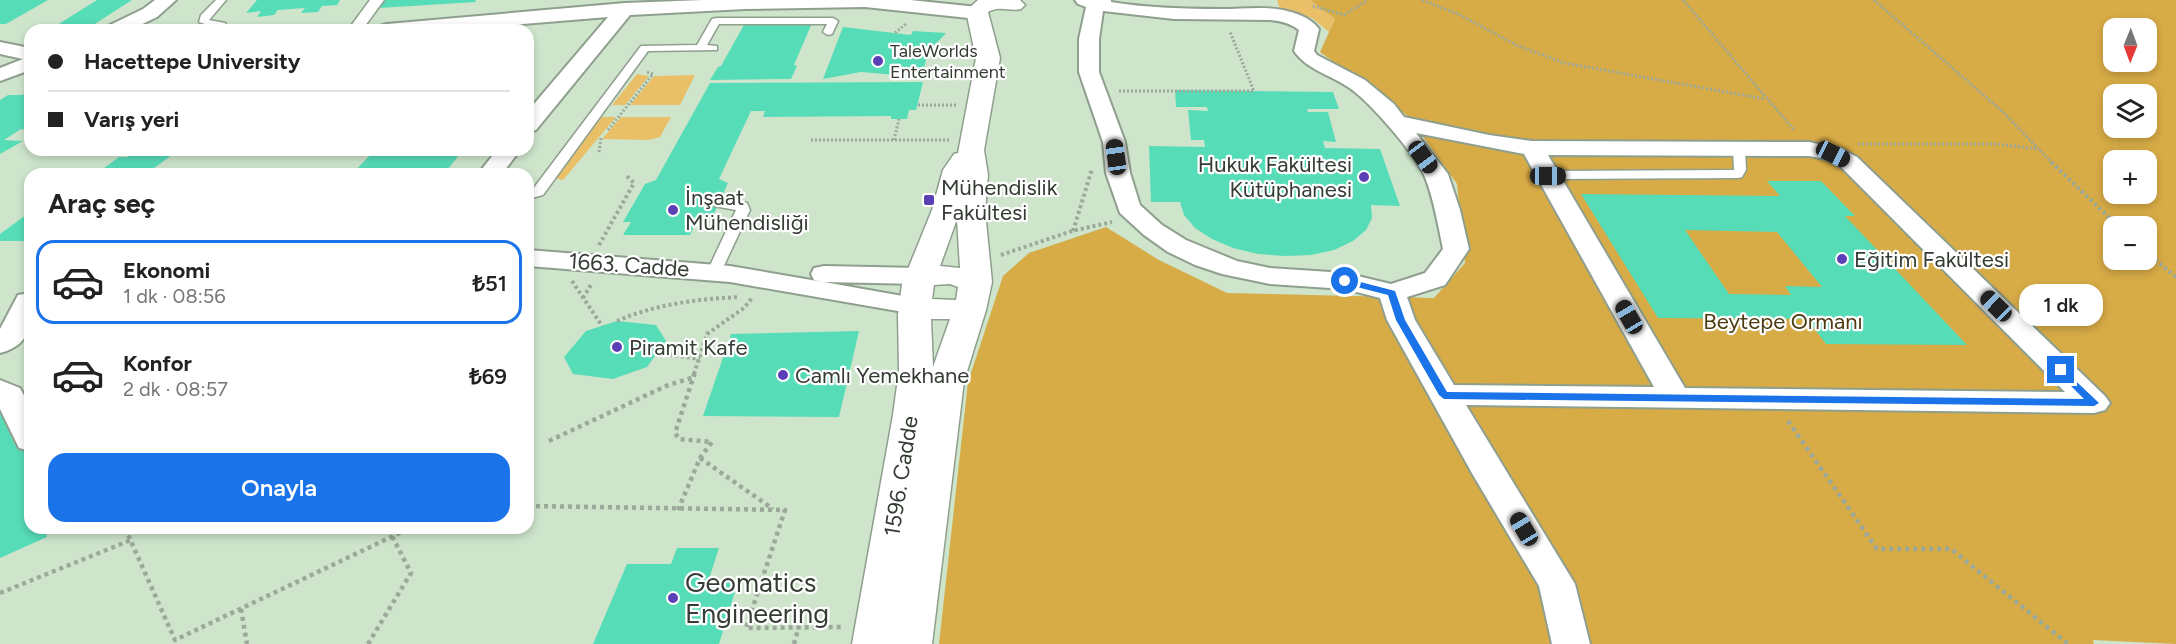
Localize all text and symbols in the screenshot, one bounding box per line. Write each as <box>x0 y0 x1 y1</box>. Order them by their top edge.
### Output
north arrow <box>2103 18 2157 72</box>
map controls <box>2103 18 2157 270</box>
place label: TaleWorlds Entertainment <box>890 40 1006 83</box>
text: Hacettepe University <box>84 48 300 75</box>
marker: TaleWorlds Entertainment <box>871 54 885 68</box>
button: layers <box>2103 84 2157 138</box>
text: Varış yeri <box>84 106 179 133</box>
car <box>1405 137 1441 177</box>
car <box>1105 138 1127 176</box>
car <box>1813 138 1853 170</box>
button: + <box>2103 150 2157 204</box>
place label: Hukuk Fakültesi Kütüphanesi <box>1198 151 1352 203</box>
car <box>1530 167 1566 185</box>
marker: Hukuk Fakültesi Kütüphanesi <box>1357 170 1371 184</box>
place label: Mühendislik Fakültesi <box>941 174 1058 226</box>
place label: İnşaat Mühendisliği <box>685 184 809 236</box>
text: Araç seç <box>48 187 155 220</box>
marker: Mühendislik Fakültesi <box>922 193 936 207</box>
marker: İnşaat Mühendisliği <box>666 203 680 217</box>
button: − <box>2103 216 2157 270</box>
place label: Eğitim Fakültesi <box>1854 246 2009 273</box>
street label: 1663. Cadde <box>568 247 690 283</box>
marker: Eğitim Fakültesi <box>1835 252 1849 266</box>
icon: car <box>51 255 105 309</box>
text: Ekonomi <box>123 257 210 284</box>
route start <box>1331 267 1358 294</box>
text: ₺51 <box>472 270 507 297</box>
callout: 1 dk <box>2019 283 2103 325</box>
text: 1 dk · 08:56 <box>123 284 226 308</box>
car <box>1977 287 2015 325</box>
text: 1 dk <box>2043 293 2079 317</box>
car <box>1612 297 1646 337</box>
park label: Beytepe Ormanı <box>1703 308 1863 335</box>
place label: Piramit Kafe <box>629 334 748 361</box>
marker: Piramit Kafe <box>610 340 624 354</box>
icon: car <box>51 348 105 402</box>
text: Konfor <box>123 350 192 377</box>
route end <box>2047 356 2074 383</box>
place label: Camlı Yemekhane <box>795 362 969 389</box>
text: ₺69 <box>469 363 507 390</box>
marker: Camlı Yemekhane <box>776 368 790 382</box>
text: 2 dk · 08:57 <box>123 377 228 401</box>
street label: 1596. Cadde <box>878 414 924 538</box>
button: Onayla <box>48 453 510 522</box>
car <box>1507 509 1541 549</box>
place label: Geomatics Engineering <box>685 566 829 630</box>
marker: Geomatics Engineering <box>666 591 680 605</box>

